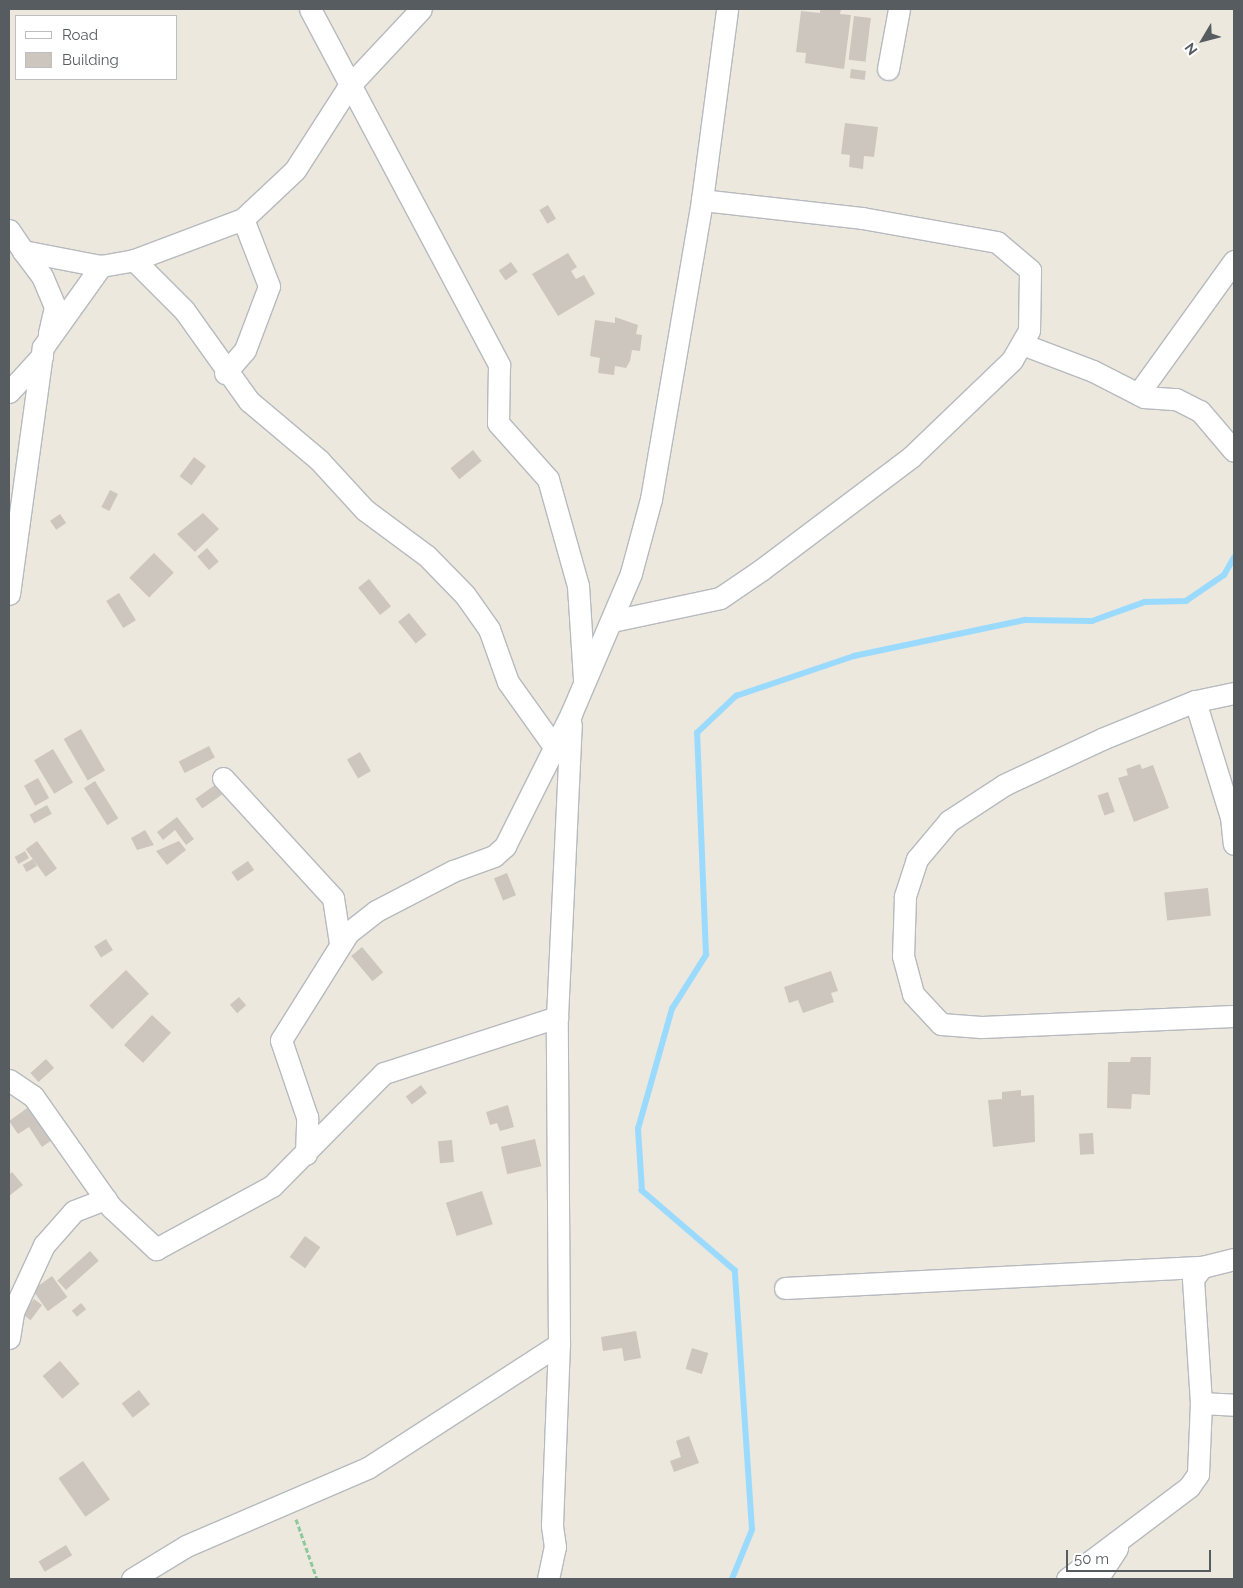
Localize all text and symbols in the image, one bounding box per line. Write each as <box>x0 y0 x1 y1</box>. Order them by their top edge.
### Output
legend <box>15 15 178 80</box>
north arrow <box>1178 15 1228 65</box>
text: Road <box>62 26 98 44</box>
text: N <box>1181 40 1201 58</box>
text: Building <box>62 51 119 69</box>
scale bar <box>1068 1540 1213 1572</box>
text: 50 m <box>1074 1550 1109 1568</box>

